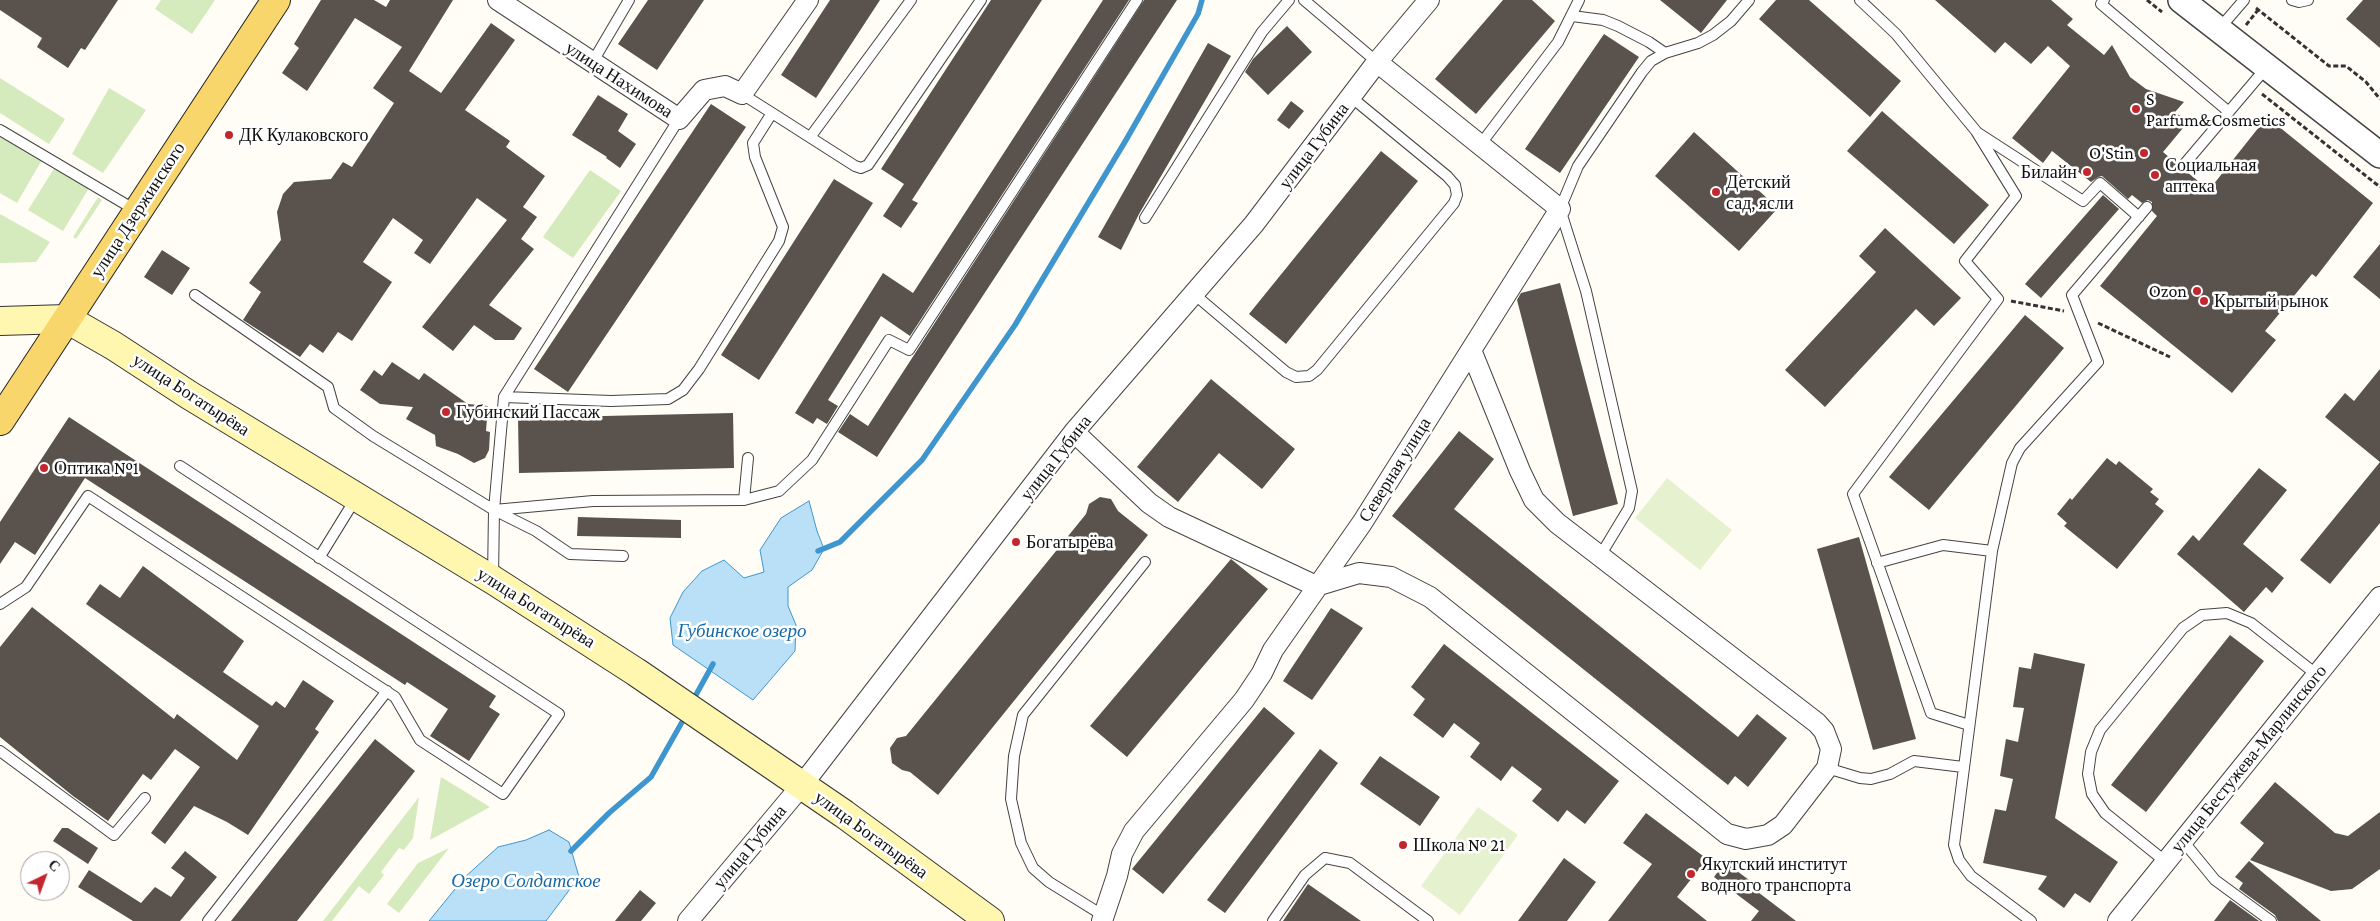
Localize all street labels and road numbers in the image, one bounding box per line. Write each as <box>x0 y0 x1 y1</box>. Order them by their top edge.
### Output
street label: улица Нахимова <box>561 37 677 123</box>
street label: улица Губина <box>1274 98 1354 194</box>
street label: улица Дзержинского <box>86 138 190 282</box>
street label: улица Богатырёва <box>128 349 254 441</box>
street label: улица Губина <box>1016 411 1096 505</box>
street label: Северная улица <box>1354 414 1436 526</box>
street label: улица Богатырёва <box>473 563 599 653</box>
street label: улица Бестужева-Марлинского <box>2166 661 2332 857</box>
street label: улица Богатырёва <box>810 787 932 883</box>
street label: улица Губина <box>709 801 791 893</box>

